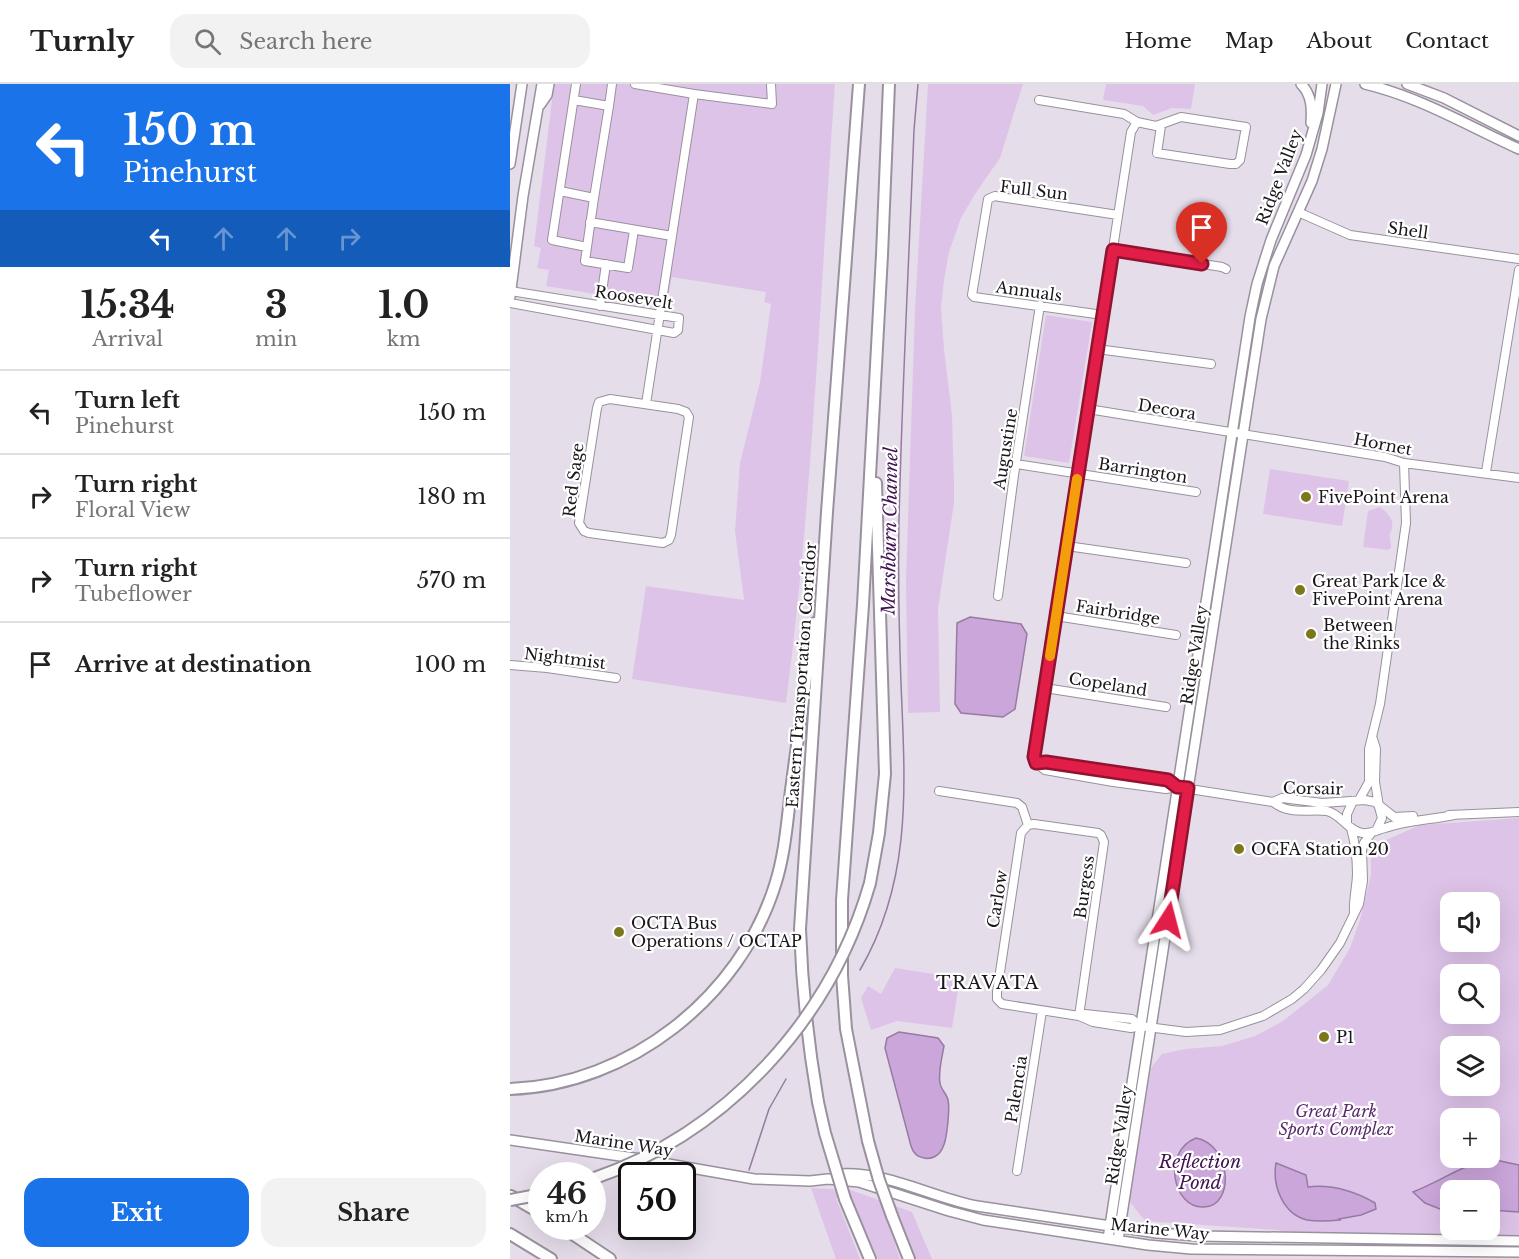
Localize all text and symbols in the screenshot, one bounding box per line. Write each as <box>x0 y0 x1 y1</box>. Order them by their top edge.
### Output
search box <box>170 14 590 68</box>
text: Turnly <box>30 24 134 59</box>
icon: search <box>191 25 224 58</box>
text: Search here <box>239 28 372 55</box>
text: Home <box>1125 28 1192 54</box>
text: Map <box>1225 28 1273 54</box>
text: About <box>1306 28 1372 54</box>
text: Contact <box>1405 28 1489 54</box>
text: 150 m <box>123 104 256 156</box>
icon: left <box>24 108 102 186</box>
street label: Ridge Valley <box>1252 126 1307 228</box>
text: Pinehurst <box>123 156 257 189</box>
street label: Full Sun <box>999 176 1069 204</box>
pin <box>1176 202 1227 264</box>
icon: arrive <box>1185 211 1218 244</box>
street label: Shell <box>1386 217 1430 243</box>
icon: left <box>144 222 177 255</box>
icon: ahead <box>207 222 240 255</box>
icon: ahead <box>270 222 303 255</box>
icon: right <box>333 222 366 255</box>
street label: Annuals <box>994 276 1063 306</box>
street label: Roosevelt <box>593 281 675 313</box>
text: 15:34 <box>81 283 175 328</box>
text: 3 <box>265 283 288 328</box>
text: 1.0 <box>378 283 429 328</box>
text: Arrival <box>92 327 163 351</box>
text: min <box>255 327 297 351</box>
text: km <box>387 327 421 351</box>
text: Turn left <box>75 387 180 414</box>
street label: Decora <box>1136 395 1198 424</box>
icon: left <box>24 396 57 429</box>
text: 150 m <box>418 399 486 426</box>
street label: Augustine <box>989 407 1021 492</box>
text: Pinehurst <box>75 414 174 438</box>
street label: Hornet <box>1352 429 1414 459</box>
street label: Red Sage <box>559 442 587 518</box>
water label: Marshburn Channel <box>878 447 902 616</box>
street label: Barrington <box>1097 453 1189 487</box>
text: Turn right <box>75 471 197 498</box>
icon: right <box>24 480 57 513</box>
text: 180 m <box>417 483 486 510</box>
place label: FivePoint Arena <box>1318 487 1449 507</box>
marker: FivePoint Arena <box>1299 490 1313 504</box>
text: Floral View <box>75 498 191 522</box>
street label: Eastern Transportation Corridor <box>782 541 820 809</box>
text: Turn right <box>75 555 197 582</box>
icon: right <box>24 564 57 597</box>
text: 570 m <box>417 567 486 594</box>
place label: Great Park Ice & FivePoint Arena <box>1312 571 1446 609</box>
text: Tubeflower <box>75 582 192 606</box>
marker: Great Park Ice & FivePoint Arena <box>1293 583 1307 597</box>
street label: Fairbridge <box>1074 595 1162 629</box>
street label: Ridge Valley <box>1176 603 1212 706</box>
place label: Between the Rinks <box>1323 615 1400 653</box>
marker: Between the Rinks <box>1304 627 1318 641</box>
street label: Nightmist <box>523 643 607 673</box>
icon: arrive <box>24 648 57 681</box>
text: Arrive at destination <box>75 651 312 678</box>
text: 100 m <box>415 651 486 678</box>
street label: Copeland <box>1067 668 1149 700</box>
street label: Corsair <box>1283 777 1344 799</box>
place label: OCFA Station 20 <box>1251 839 1389 859</box>
marker: OCFA Station 20 <box>1232 842 1246 856</box>
street label: Burgess <box>1070 854 1098 920</box>
street label: Carlow <box>983 868 1011 929</box>
position arrow <box>1136 888 1200 952</box>
map controls <box>1440 892 1500 1240</box>
button: sound <box>1440 892 1500 952</box>
place label: OCTA Bus Operations / OCTAP <box>631 913 802 951</box>
marker: OCTA Bus Operations / OCTAP <box>612 925 626 939</box>
button: search <box>1440 964 1500 1024</box>
district label: TRAVATA <box>936 972 1040 994</box>
place label: P1 <box>1336 1027 1354 1047</box>
marker: P1 <box>1317 1030 1331 1044</box>
button: layers <box>1440 1036 1500 1096</box>
street label: Palencia <box>1001 1054 1031 1124</box>
street label: Ridge Valley <box>1101 1083 1137 1186</box>
park label: Great Park Sports Complex <box>1279 1101 1394 1139</box>
button: + <box>1440 1108 1500 1168</box>
street label: Marine Way <box>573 1125 676 1161</box>
water label: Reflection Pond <box>1158 1151 1241 1194</box>
speed limit sign: 50 <box>618 1162 696 1240</box>
text: 46 <box>547 1175 587 1212</box>
button: Exit <box>24 1178 249 1247</box>
button: Share <box>261 1178 486 1247</box>
button: − <box>1440 1180 1500 1240</box>
text: km/h <box>546 1207 588 1226</box>
street label: Marine Way <box>1109 1214 1211 1244</box>

